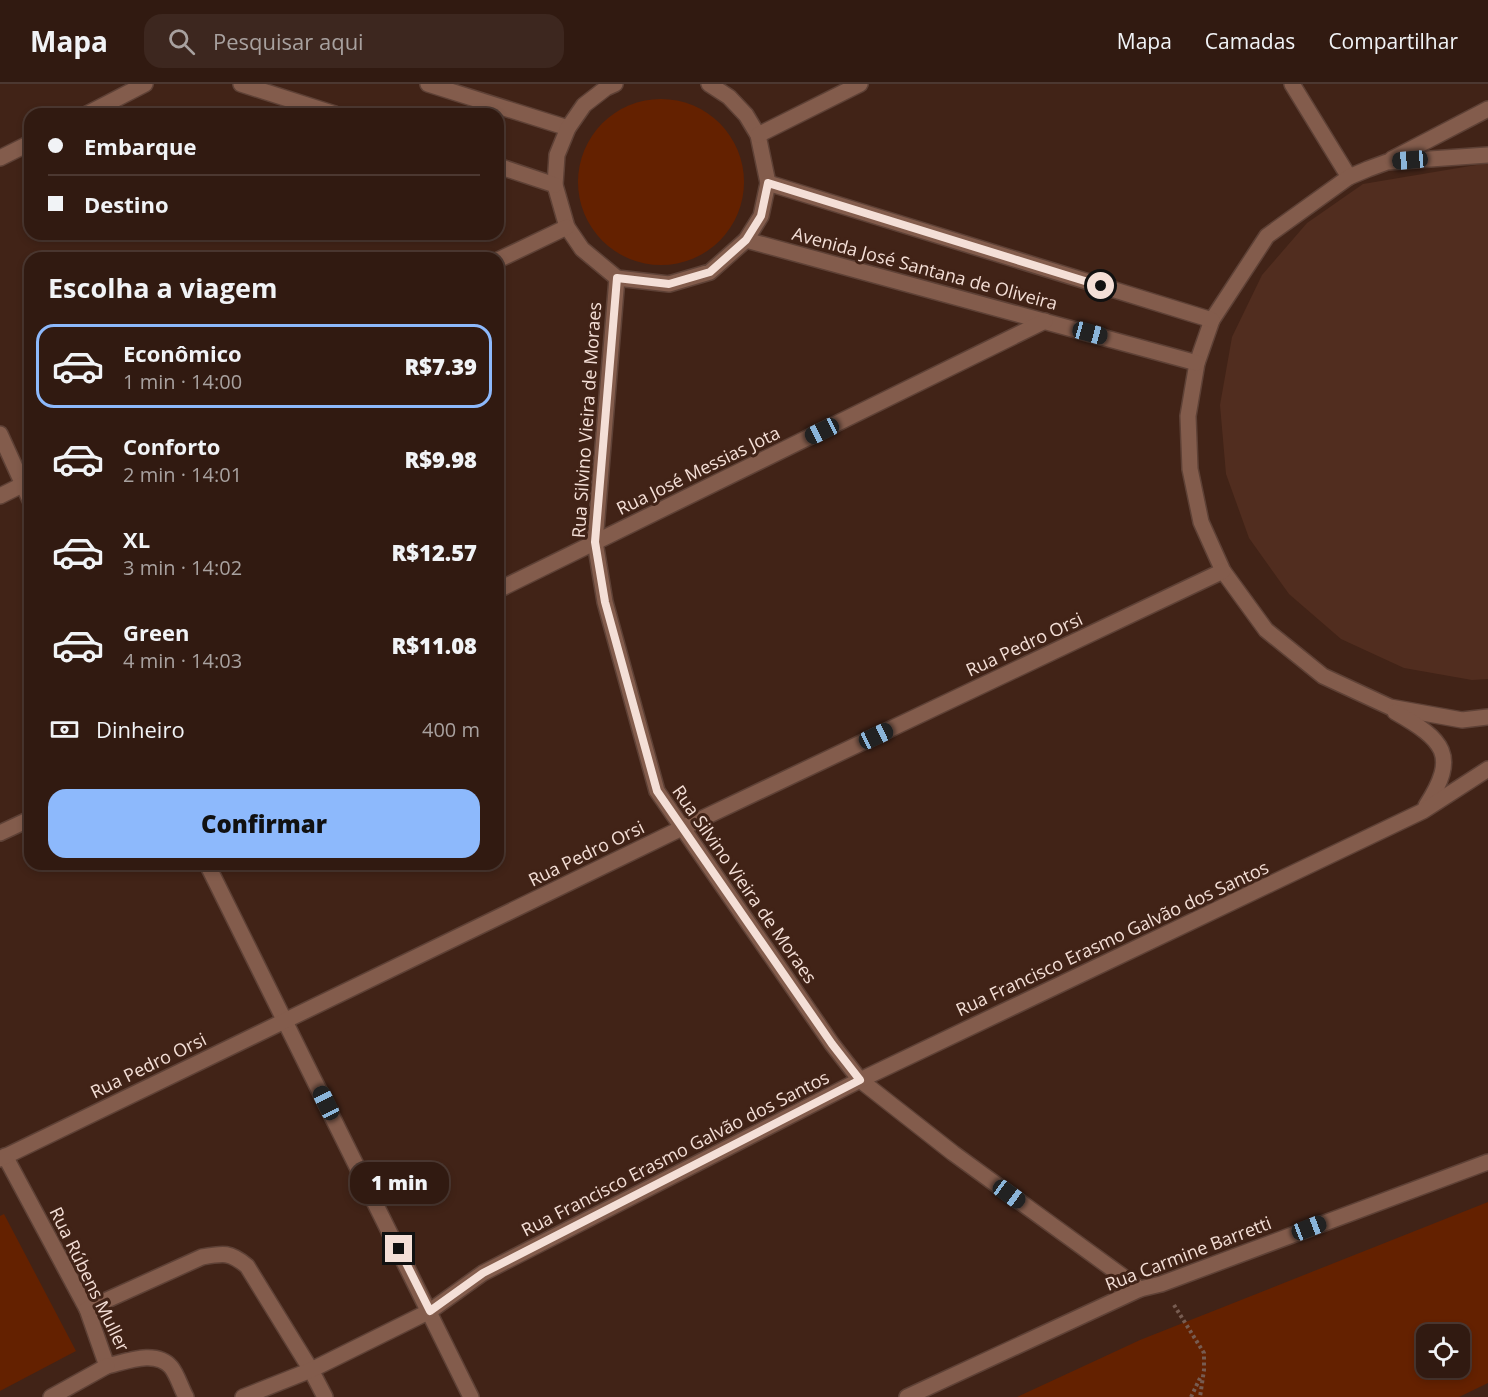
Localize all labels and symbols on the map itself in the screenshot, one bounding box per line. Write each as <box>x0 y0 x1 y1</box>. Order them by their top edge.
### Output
car <box>1391 149 1429 171</box>
street label: Avenida José Santana de Oliveira <box>790 221 1060 315</box>
route start <box>1087 272 1114 299</box>
street label: Rua Silvino Vieira de Moraes <box>566 301 606 539</box>
car <box>1070 320 1110 346</box>
car <box>802 415 842 447</box>
street label: Rua José Messias Jota <box>612 420 784 520</box>
street label: Rua Pedro Orsi <box>962 606 1086 682</box>
car <box>856 720 896 752</box>
street label: Rua Silvino Vieira de Moraes <box>667 780 823 988</box>
street label: Rua Pedro Orsi <box>524 815 648 891</box>
street label: Rua Francisco Erasmo Galvão dos Santos <box>952 855 1272 1021</box>
street label: Rua Pedro Orsi <box>86 1027 210 1103</box>
street label: Rua Francisco Erasmo Galvão dos Santos <box>517 1065 833 1241</box>
car <box>310 1083 342 1123</box>
callout: 1 min <box>350 1162 448 1204</box>
car <box>989 1176 1029 1212</box>
street label: Rua Rúbens Muller <box>45 1203 136 1356</box>
street label: Rua Carmine Barretti <box>1101 1210 1275 1296</box>
car <box>1289 1213 1329 1243</box>
route end <box>385 1235 412 1262</box>

